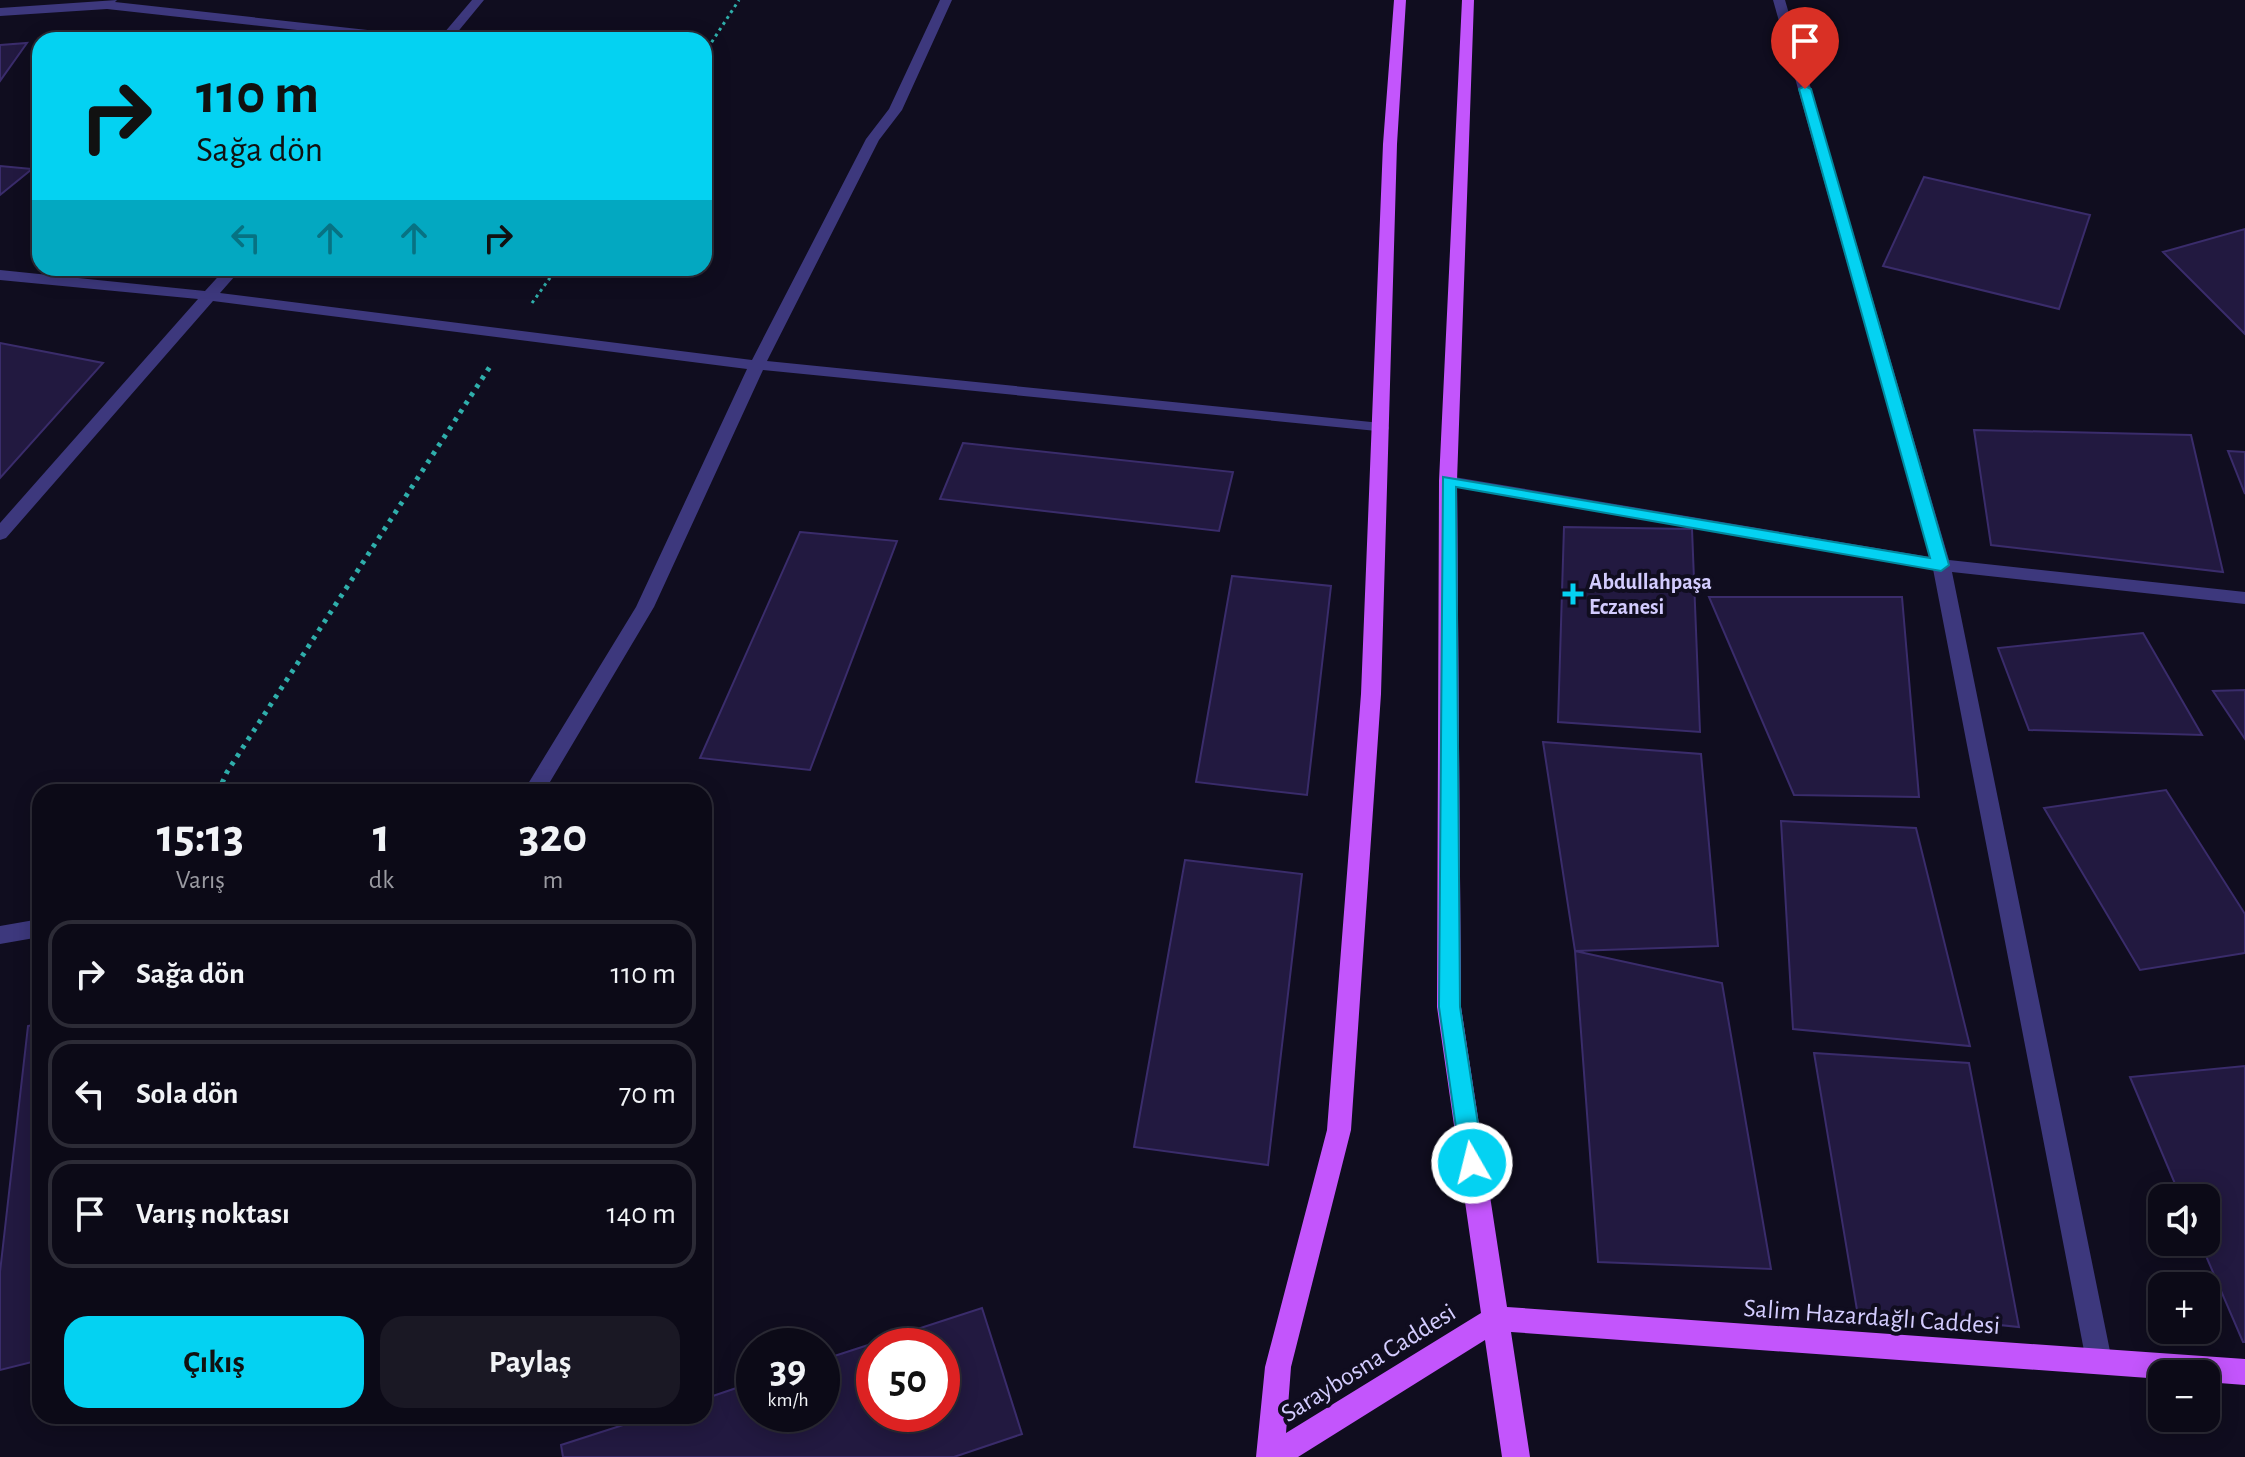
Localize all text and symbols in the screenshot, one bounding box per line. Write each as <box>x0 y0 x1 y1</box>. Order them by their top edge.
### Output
pin <box>1771 7 1839 89</box>
icon: arrive <box>1783 19 1827 63</box>
icon: right <box>64 64 168 168</box>
text: 110 m <box>196 67 319 123</box>
text: Sağa dön <box>196 132 323 168</box>
icon: left <box>224 216 268 260</box>
icon: ahead <box>308 216 352 260</box>
icon: ahead <box>392 216 436 260</box>
icon: right <box>476 216 520 260</box>
place label: Abdullahpaşa Eczanesi <box>1589 571 1712 618</box>
marker: Abdullahpaşa Eczanesi <box>1564 585 1582 603</box>
text: 15:13 <box>157 813 244 861</box>
text: 1 <box>373 813 390 861</box>
text: 320 <box>519 813 587 861</box>
text: Varış <box>176 867 225 893</box>
text: dk <box>369 867 394 893</box>
text: m <box>543 867 563 893</box>
icon: right <box>68 952 112 996</box>
text: Sağa dön <box>136 959 245 989</box>
text: 110 m <box>611 959 676 989</box>
icon: left <box>68 1072 112 1116</box>
text: Sola dön <box>136 1079 238 1109</box>
text: 70 m <box>619 1079 676 1109</box>
position arrow <box>1430 1121 1514 1205</box>
map controls <box>2148 1184 2220 1432</box>
button: sound <box>2148 1184 2220 1256</box>
icon: arrive <box>68 1192 112 1236</box>
text: Varış noktası <box>136 1199 290 1229</box>
text: 140 m <box>606 1199 676 1229</box>
button: + <box>2148 1272 2220 1344</box>
street label: Salim Hazardağlı Caddesi <box>1743 1295 2001 1339</box>
street label: Saraybosna Caddesi <box>1277 1299 1460 1427</box>
button: Çıkış <box>64 1316 364 1408</box>
button: Paylaş <box>380 1316 680 1408</box>
speed limit sign: 50 <box>856 1328 960 1432</box>
text: 39 <box>770 1350 806 1390</box>
button: − <box>2148 1360 2220 1432</box>
text: km/h <box>767 1390 809 1410</box>

